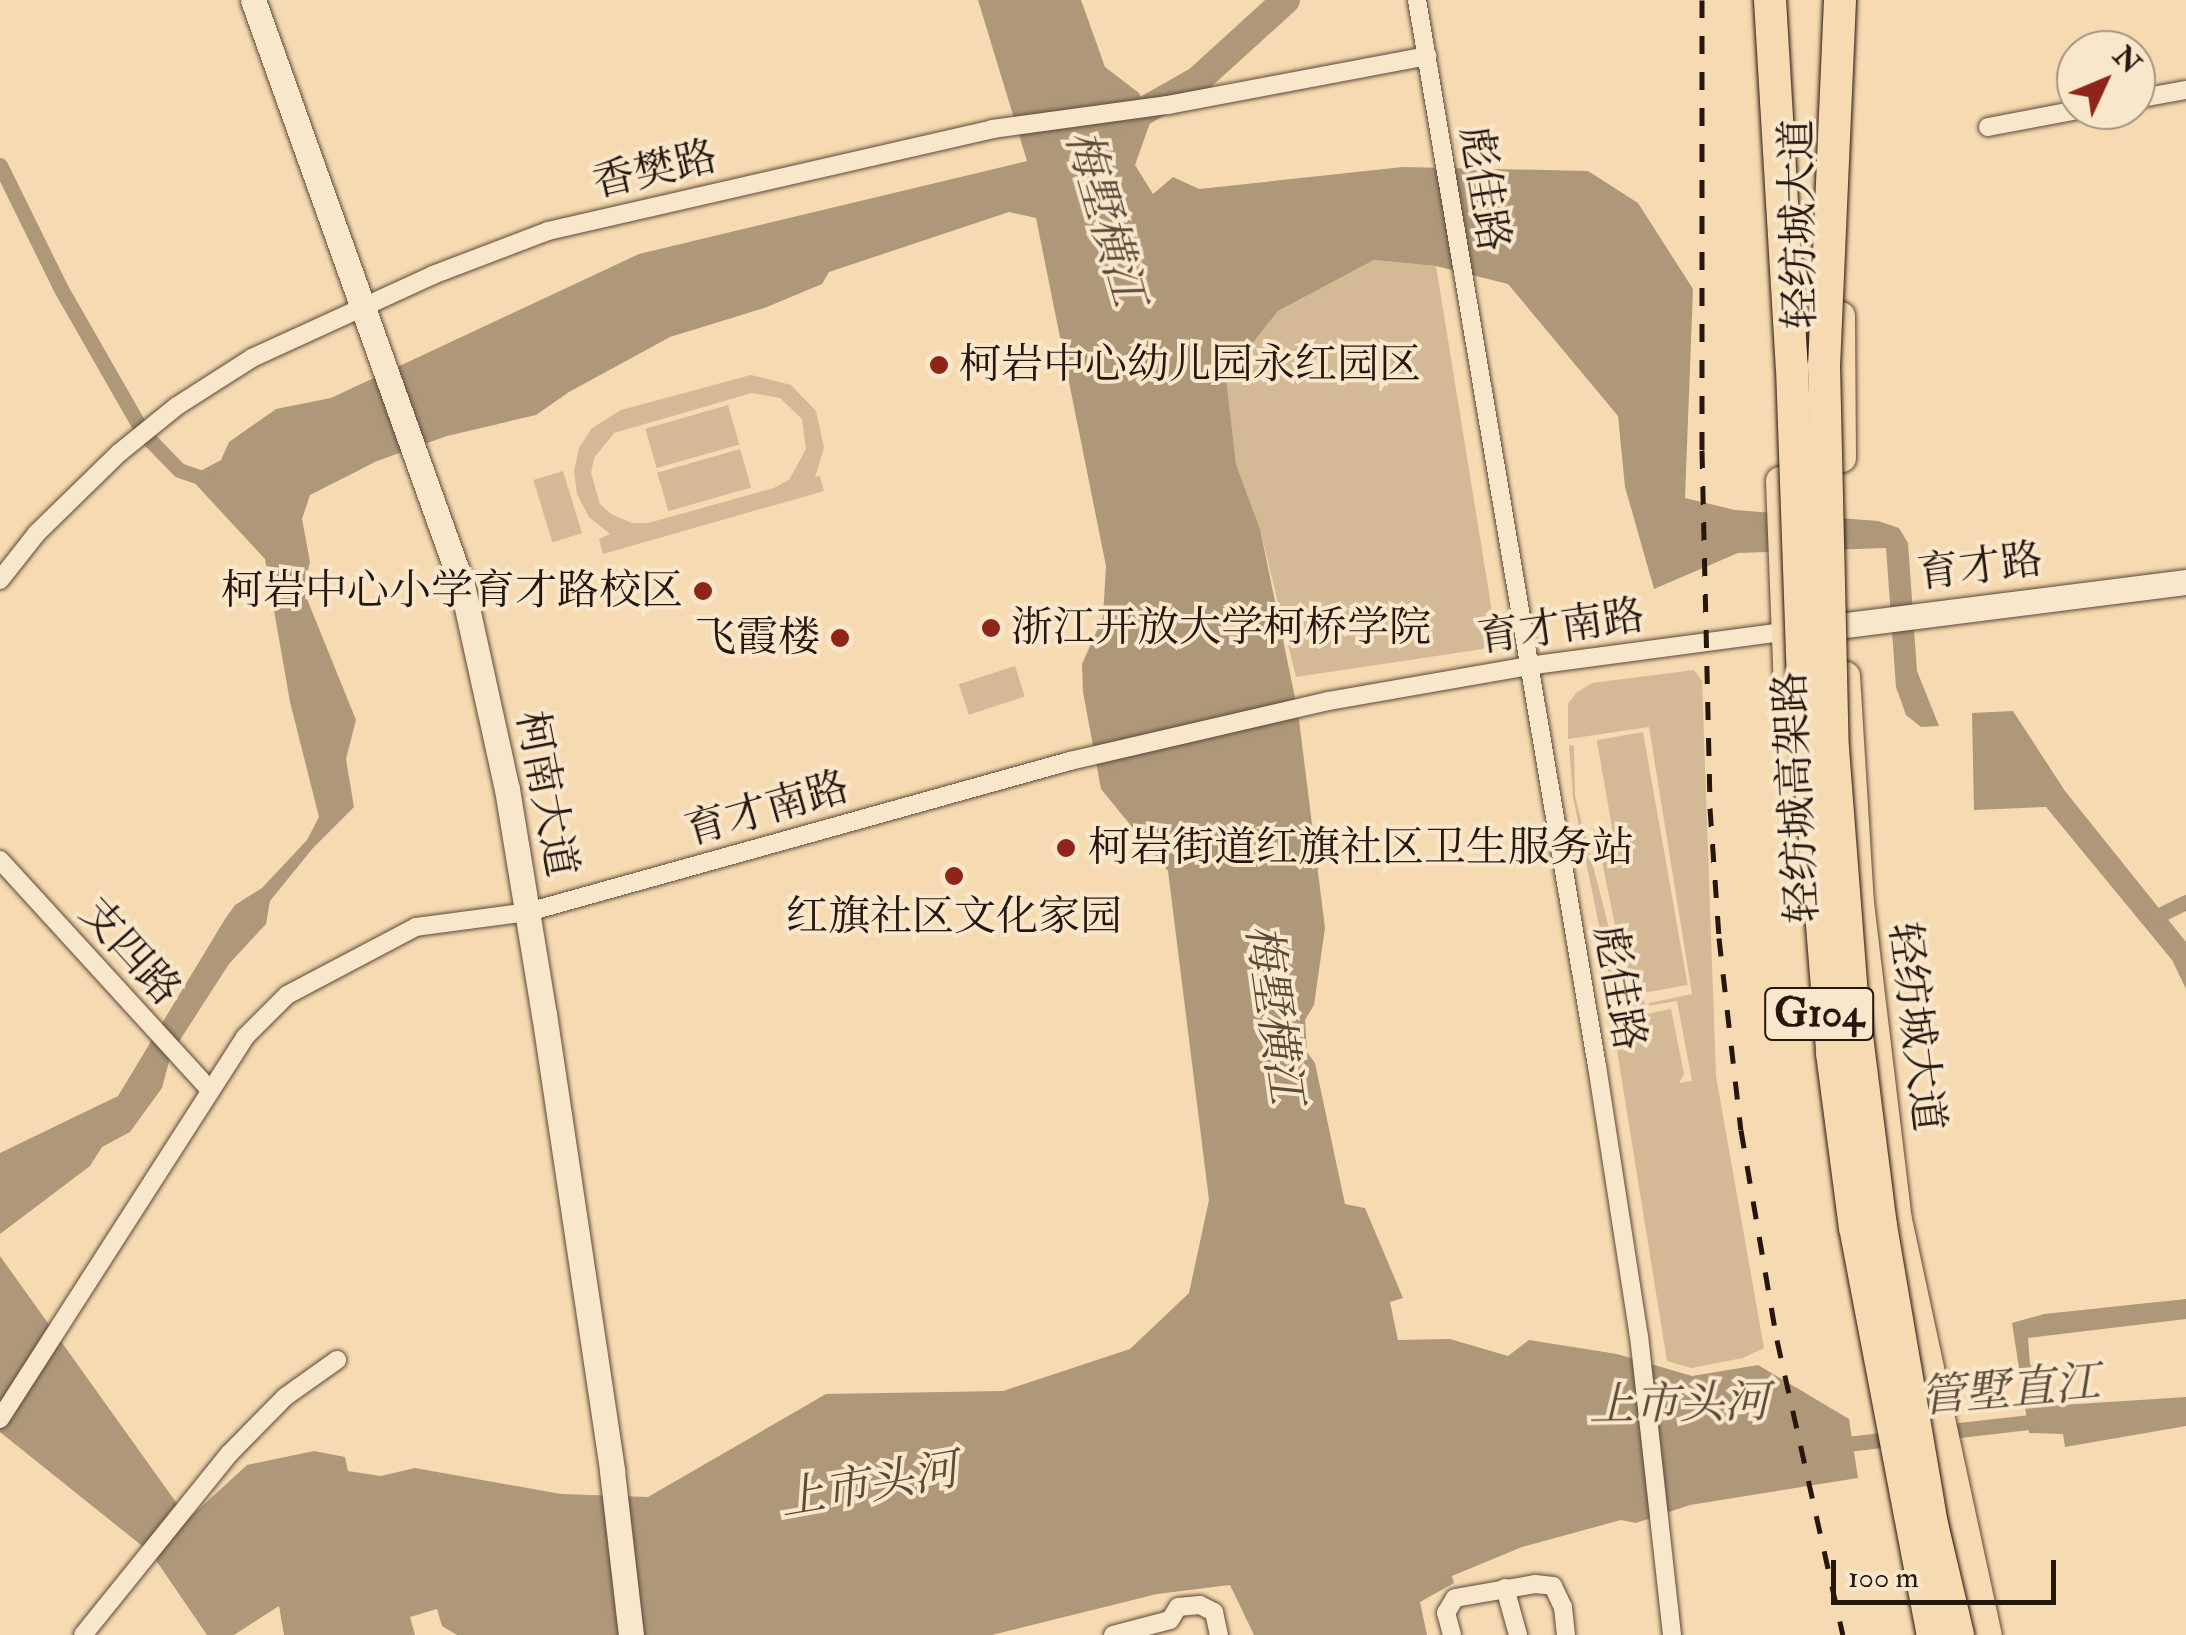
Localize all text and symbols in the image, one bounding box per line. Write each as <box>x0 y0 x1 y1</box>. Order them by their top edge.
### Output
north arrow <box>2056 30 2156 130</box>
text: N <box>2105 39 2148 81</box>
street label: 轻纺城大道 <box>1772 119 1826 329</box>
street label: 彪佳路 <box>1449 123 1519 255</box>
water label: 梅墅横江 <box>1053 124 1155 312</box>
street label: 香樊路 <box>588 131 722 209</box>
place label: 柯岩中心幼儿园永红园区 <box>959 340 1421 390</box>
marker: 柯岩中心幼儿园永红园区 <box>928 354 950 376</box>
street label: 育才路 <box>1914 534 2046 600</box>
place label: 柯岩中心小学育才路校区 <box>221 566 683 616</box>
marker: 柯岩中心小学育才路校区 <box>692 580 714 602</box>
street label: 育才南路 <box>1474 590 1648 664</box>
place label: 浙江开放大学柯桥学院 <box>1011 603 1431 653</box>
place label: 飞霞楼 <box>694 613 820 663</box>
marker: 浙江开放大学柯桥学院 <box>980 617 1002 639</box>
marker: 飞霞楼 <box>829 627 851 649</box>
street label: 轻纺城高架路 <box>1765 670 1829 924</box>
street label: 柯南大道 <box>505 707 587 881</box>
street label: 育才南路 <box>679 762 855 856</box>
place label: 柯岩街道红旗社区卫生服务站 <box>1088 823 1634 873</box>
marker: 柯岩街道红旗社区卫生服务站 <box>1053 835 1079 861</box>
marker: 红旗社区文化家园 <box>943 865 965 887</box>
street label: 支四路 <box>69 888 191 1016</box>
place label: 红旗社区文化家园 <box>786 892 1122 942</box>
street label: 轻纺城大道 <box>1878 920 1954 1134</box>
water label: 梅墅横江 <box>1234 921 1312 1107</box>
street label: 彪佳路 <box>1583 922 1655 1054</box>
road number: G104 <box>1764 979 1874 1049</box>
water label: 管墅直江 <box>1918 1356 2102 1426</box>
water label: 上市头河 <box>1589 1376 1769 1434</box>
water label: 上市头河 <box>776 1444 962 1528</box>
scale bar <box>1836 1540 2061 1602</box>
text: 100 m <box>1848 1559 1919 1596</box>

